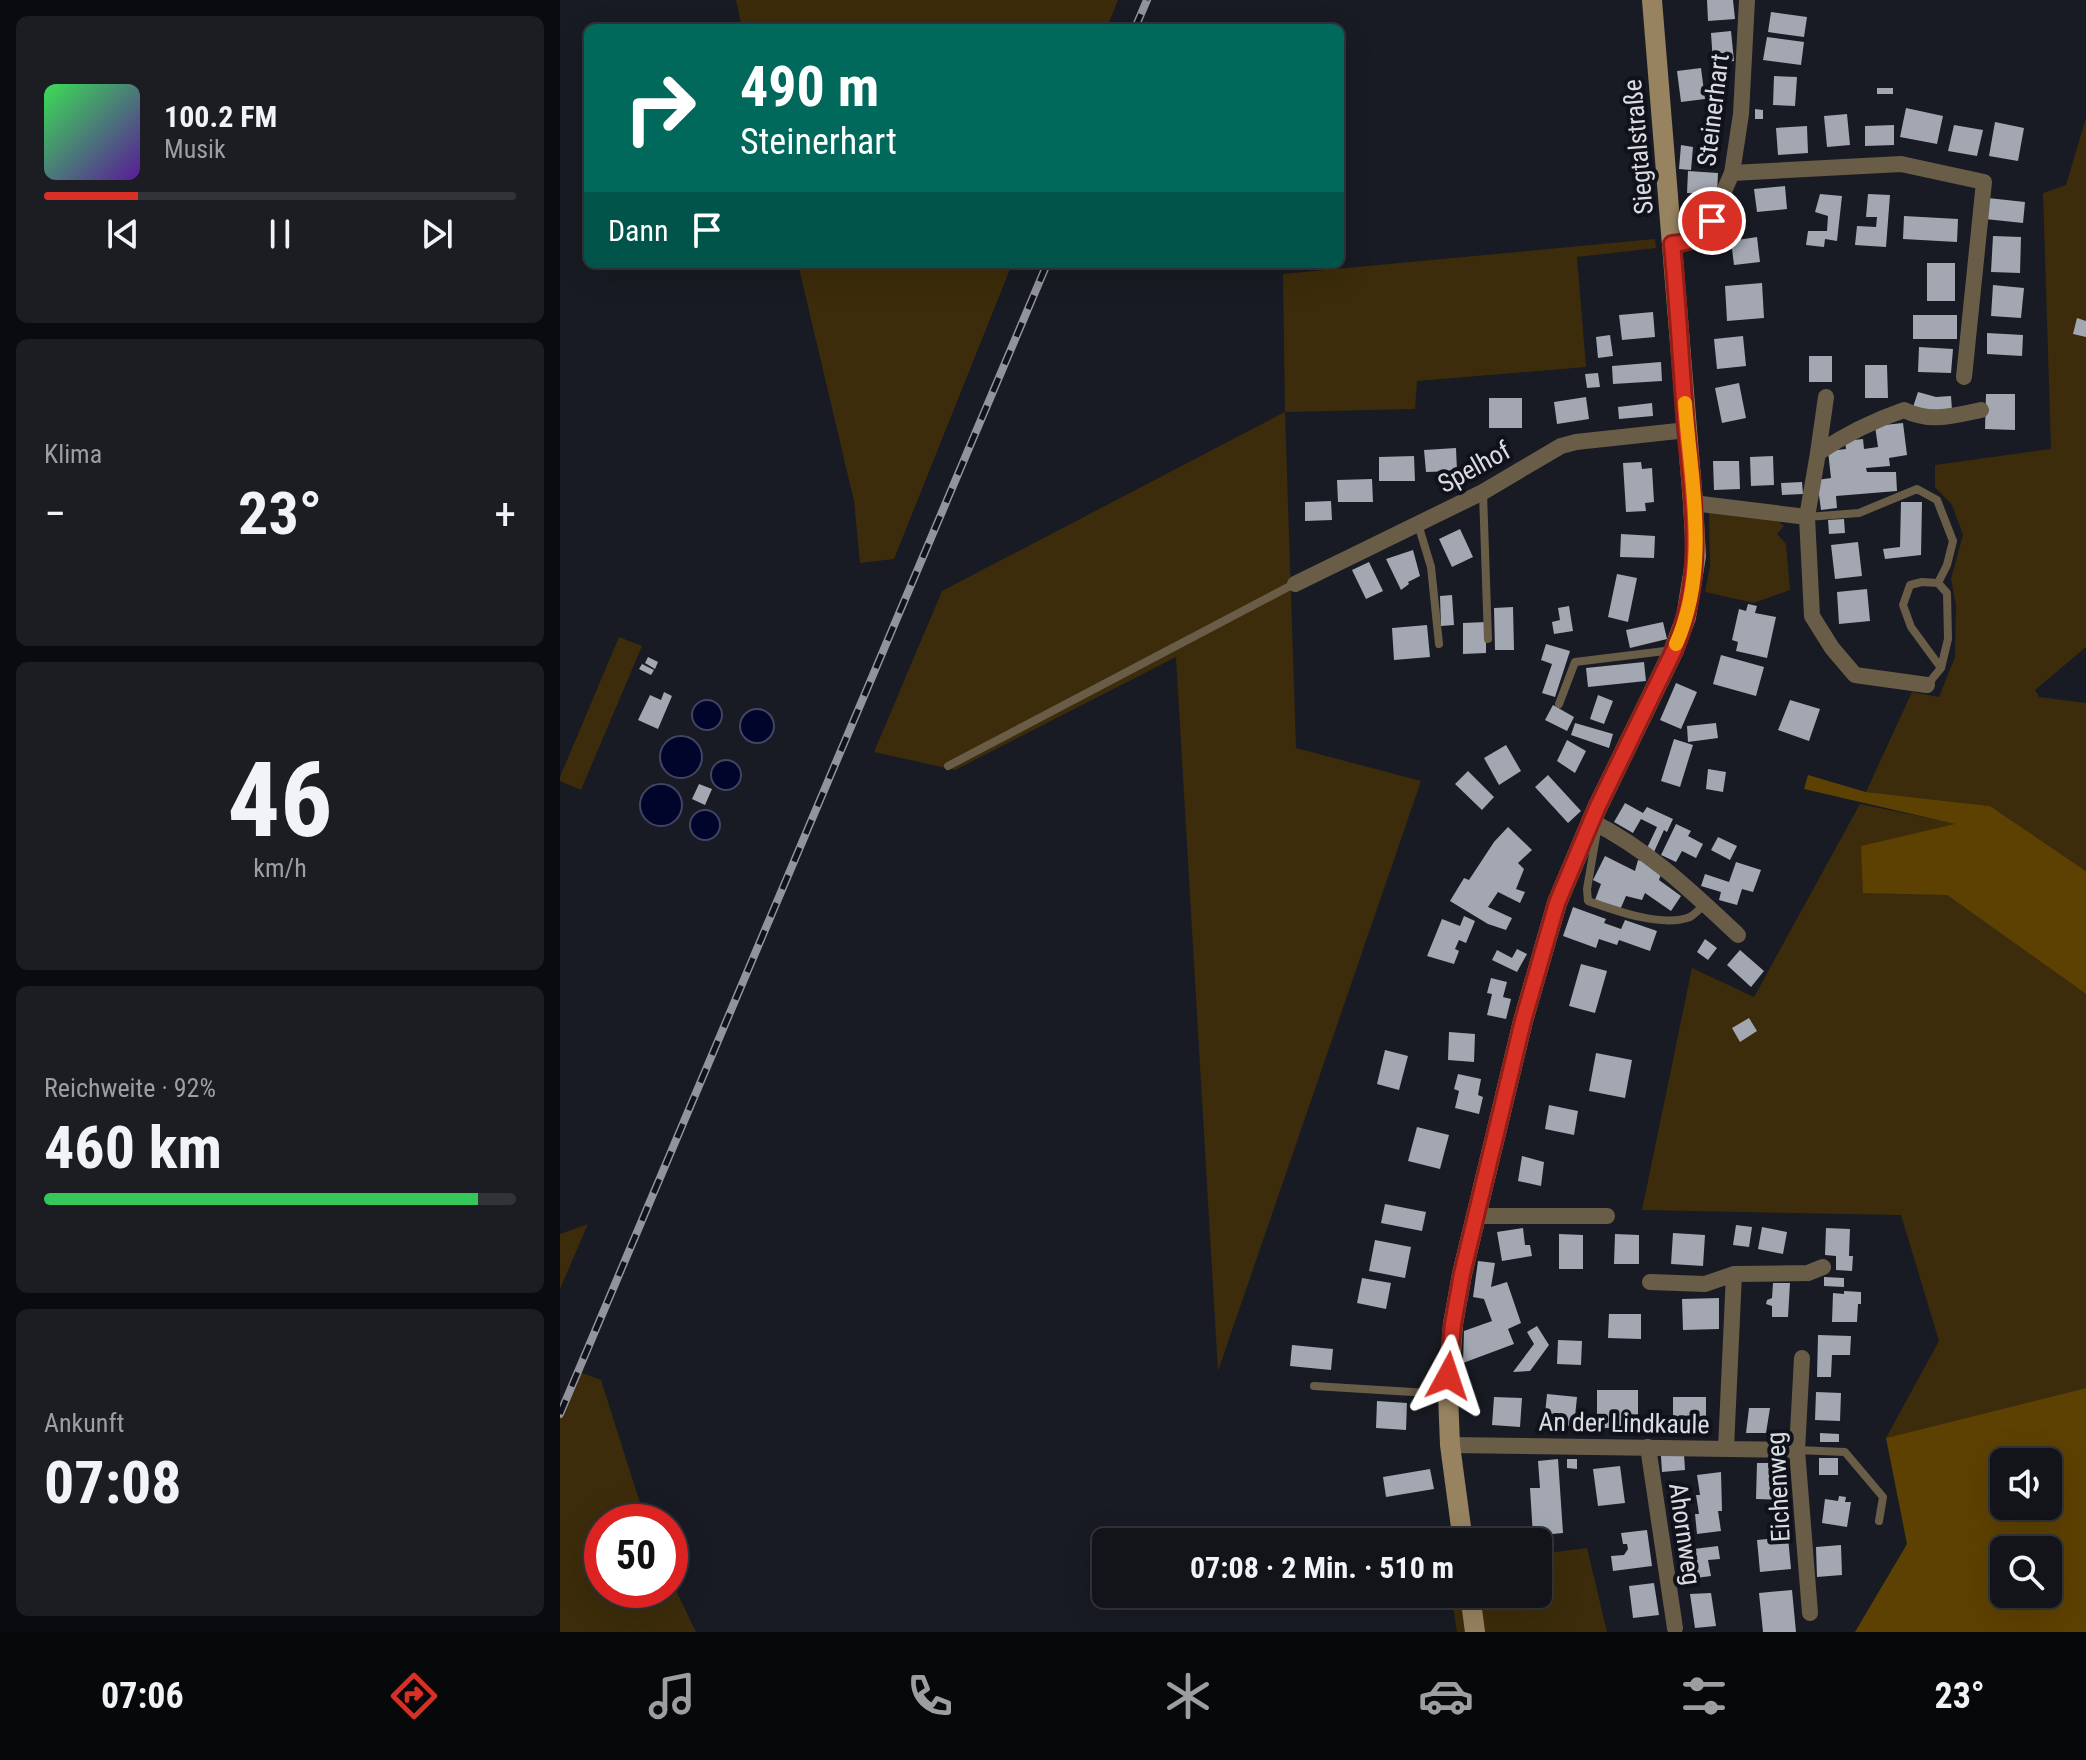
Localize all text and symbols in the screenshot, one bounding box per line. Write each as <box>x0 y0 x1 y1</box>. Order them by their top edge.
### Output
street label: Steinerhart <box>1691 52 1735 168</box>
text: 490 m <box>740 54 879 120</box>
icon: right <box>608 56 712 160</box>
street label: Siegtalstraße <box>1617 78 1659 216</box>
text: 100.2 FM <box>164 99 277 134</box>
text: Steinerhart <box>740 121 897 163</box>
text: Musik <box>164 134 226 164</box>
pin <box>1678 187 1746 255</box>
icon: arrive <box>1690 199 1734 243</box>
icon: arrive <box>685 208 729 252</box>
icon: previous <box>101 212 145 256</box>
icon: pause <box>258 212 302 256</box>
icon: next <box>415 212 459 256</box>
text: Dann <box>608 213 669 248</box>
street label: Spelhof <box>1432 435 1516 499</box>
text: Klima <box>44 439 102 469</box>
text: 23° <box>238 478 322 549</box>
text: − <box>44 488 66 540</box>
text: + <box>494 488 516 540</box>
text: 46 <box>227 740 333 861</box>
text: km/h <box>253 853 307 883</box>
text: Reichweite · 92% <box>44 1073 216 1103</box>
text: 460 km <box>44 1112 222 1183</box>
position arrow <box>1406 1334 1490 1418</box>
street label: An der Lindkaule <box>1538 1407 1710 1439</box>
text: Ankunft <box>44 1408 124 1438</box>
street label: Eichenweg <box>1760 1431 1796 1543</box>
text: 07:08 <box>44 1447 182 1518</box>
map controls <box>1990 1448 2062 1608</box>
button: sound <box>1990 1448 2062 1520</box>
street label: Ahornweg <box>1663 1481 1707 1587</box>
speed limit sign: 50 <box>584 1504 688 1608</box>
button: search <box>1990 1536 2062 1608</box>
text: 07:08 · 2 Min. · 510 m <box>1190 1550 1454 1585</box>
icon: directions <box>386 1668 442 1724</box>
icon: music <box>644 1668 700 1724</box>
icon: phone <box>902 1668 958 1724</box>
icon: climate <box>1160 1668 1216 1724</box>
icon: car <box>1418 1668 1474 1724</box>
icon: filters <box>1676 1668 1732 1724</box>
text: 07:06 <box>101 1675 184 1717</box>
text: 23° <box>1934 1675 1985 1717</box>

